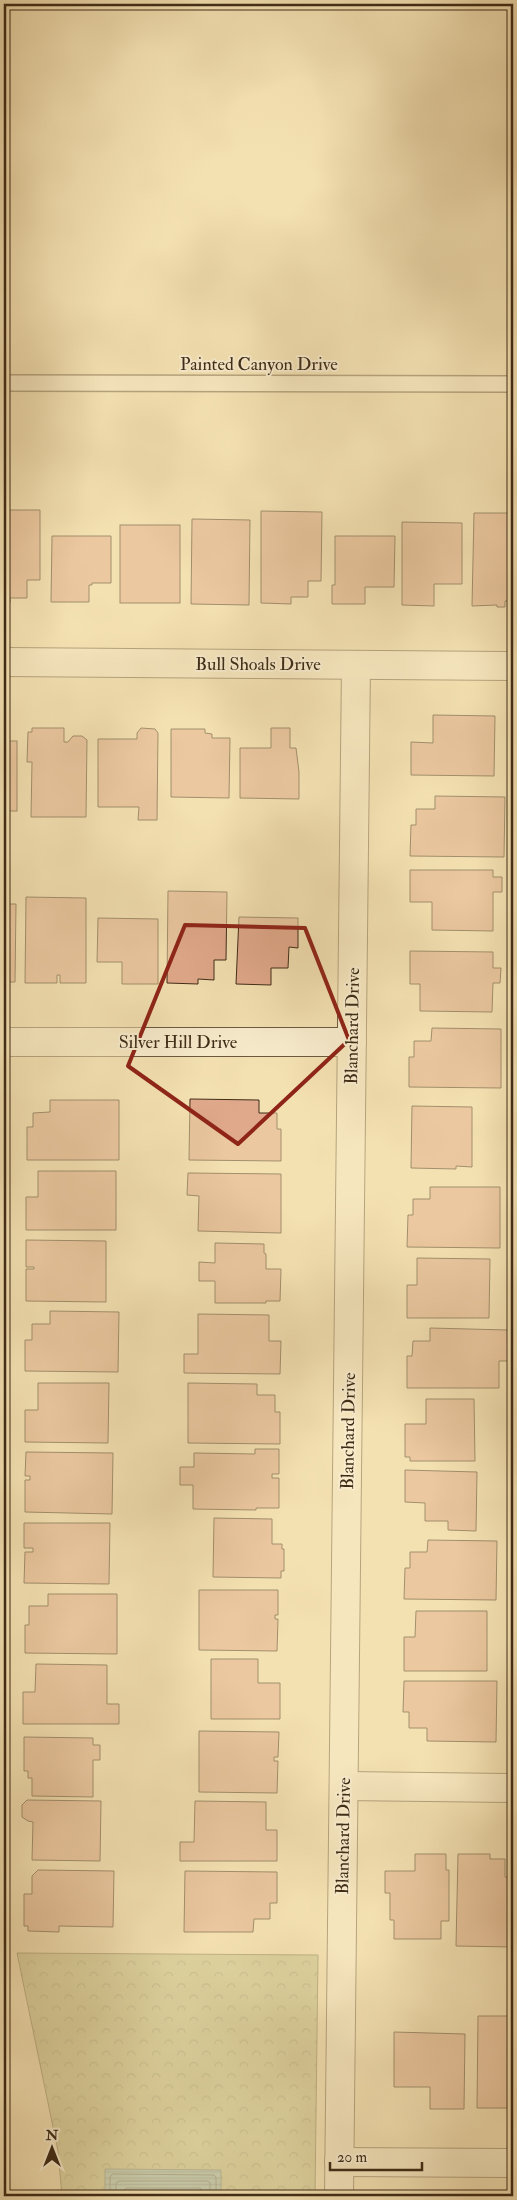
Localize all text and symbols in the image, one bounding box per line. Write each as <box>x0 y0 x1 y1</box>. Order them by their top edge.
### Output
street label: Painted Canyon Drive <box>180 353 338 376</box>
street label: Bull Shoals Drive <box>195 653 321 676</box>
street label: Blanchard Drive <box>340 967 365 1085</box>
street label: Silver Hill Drive <box>119 1031 238 1054</box>
street label: Blanchard Drive <box>336 1372 361 1490</box>
street label: Blanchard Drive <box>331 1777 356 1895</box>
north arrow <box>28 2122 78 2172</box>
text: N <box>45 2127 59 2144</box>
scale bar <box>330 2140 422 2172</box>
text: 20 m <box>337 2148 367 2167</box>

